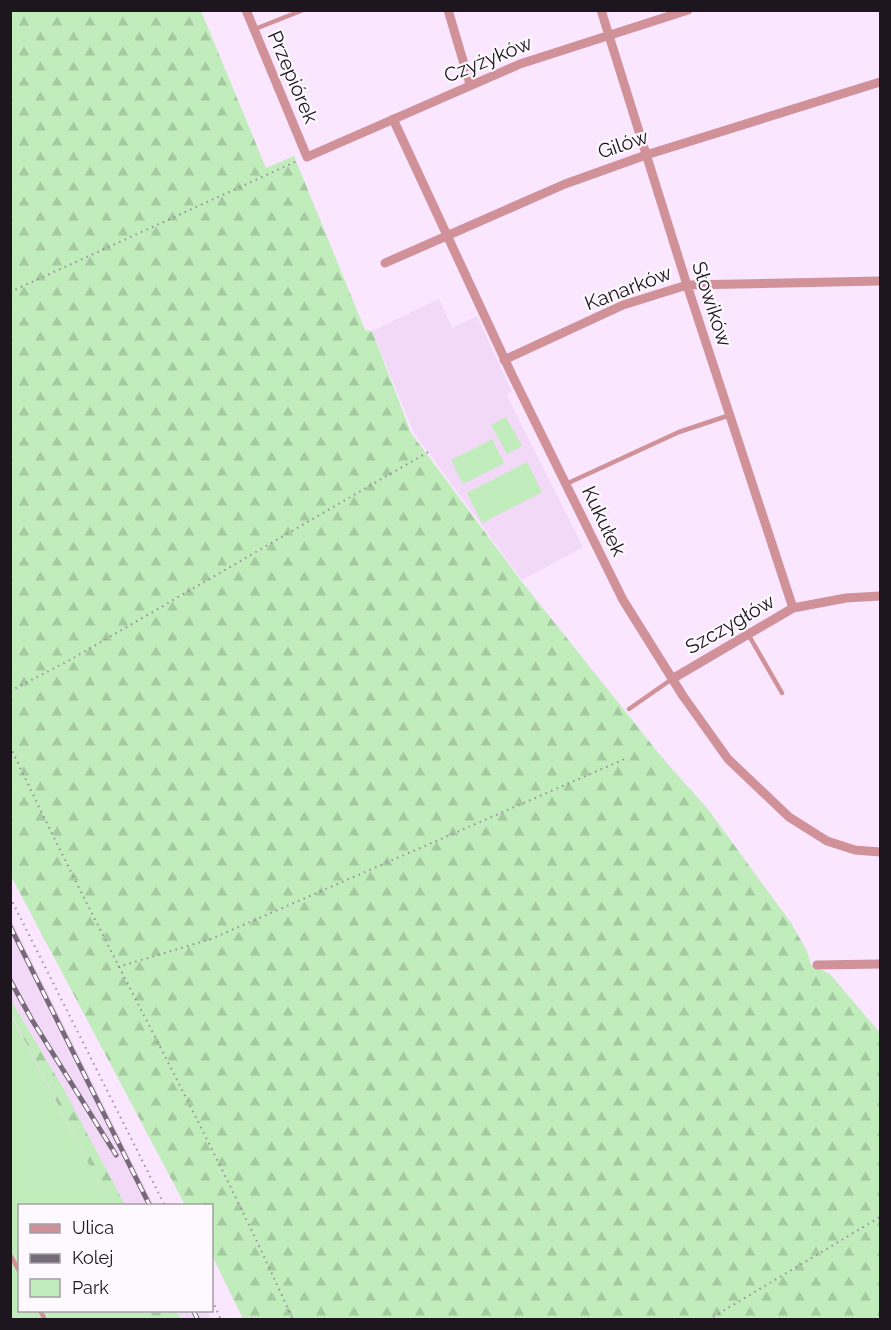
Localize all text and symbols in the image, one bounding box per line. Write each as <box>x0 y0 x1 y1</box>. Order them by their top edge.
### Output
street label: Przepiórek <box>263 27 323 127</box>
street label: Czyżyków <box>440 30 536 88</box>
street label: Gilów <box>595 124 651 164</box>
street label: Słowików <box>687 258 737 350</box>
street label: Kanarków <box>581 260 675 316</box>
street label: Kukułek <box>577 482 631 560</box>
street label: Szczygłów <box>681 589 779 659</box>
legend <box>18 1204 213 1312</box>
text: Ulica <box>72 1217 114 1238</box>
text: Kolej <box>72 1247 113 1268</box>
text: Park <box>72 1277 109 1298</box>

